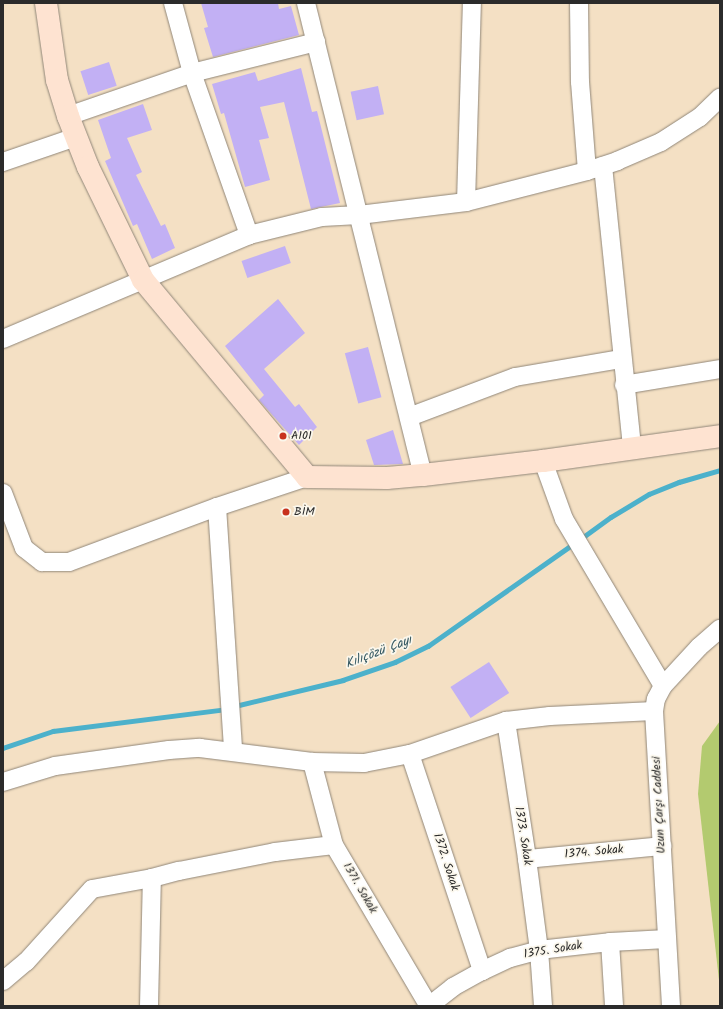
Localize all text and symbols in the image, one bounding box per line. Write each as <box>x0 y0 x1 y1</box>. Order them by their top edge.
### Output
place label: A101 <box>291 429 312 443</box>
marker: A101 <box>278 431 288 441</box>
place label: BİM <box>294 505 315 519</box>
marker: BİM <box>281 507 291 517</box>
water label: Kılıçözü Çayı <box>344 633 414 673</box>
street label: Uzun Çarşı Caddesi <box>649 756 669 854</box>
street label: 1373. Sokak <box>511 806 535 866</box>
street label: 1372. Sokak <box>430 831 462 893</box>
street label: 1374. Sokak <box>564 842 624 862</box>
street label: 1371. Sokak <box>340 860 380 916</box>
street label: 1375. Sokak <box>523 938 583 962</box>

